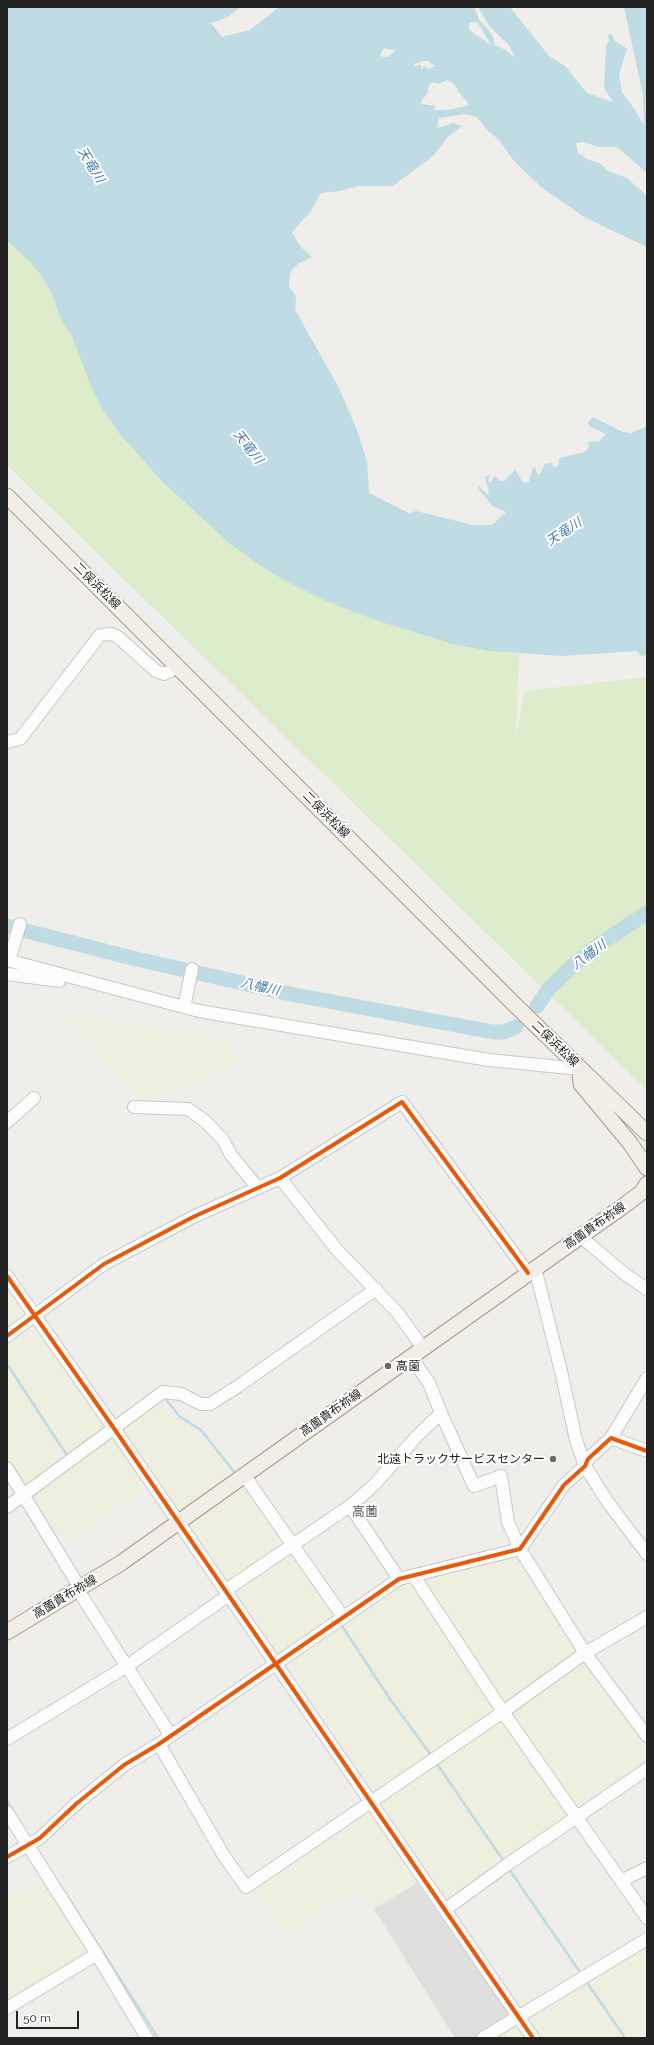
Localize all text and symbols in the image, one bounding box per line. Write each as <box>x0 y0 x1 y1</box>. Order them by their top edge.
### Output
water label: 天竜川 <box>74 144 108 186</box>
water label: 天竜川 <box>230 427 266 467</box>
water label: 天竜川 <box>543 515 585 549</box>
street label: 二俣浜松線 <box>71 560 123 612</box>
street label: 二俣浜松線 <box>300 789 352 841</box>
water label: 八幡川 <box>569 937 609 973</box>
water label: 八幡川 <box>239 975 281 999</box>
street label: 二俣浜松線 <box>528 1018 582 1070</box>
street label: 高薗貴布祢線 <box>561 1199 629 1253</box>
place label: 高薗 <box>396 1359 420 1373</box>
marker: 高薗 <box>383 1361 393 1371</box>
street label: 高薗貴布祢線 <box>297 1386 365 1440</box>
place label: 北遠トラックサービスセンター <box>377 1452 545 1466</box>
marker: 北遠トラックサービスセンター <box>548 1454 558 1464</box>
district label: 高薗 <box>352 1504 378 1520</box>
street label: 高薗貴布祢線 <box>30 1572 100 1622</box>
scale bar <box>18 2003 81 2029</box>
text: 50 m <box>23 2011 51 2025</box>

